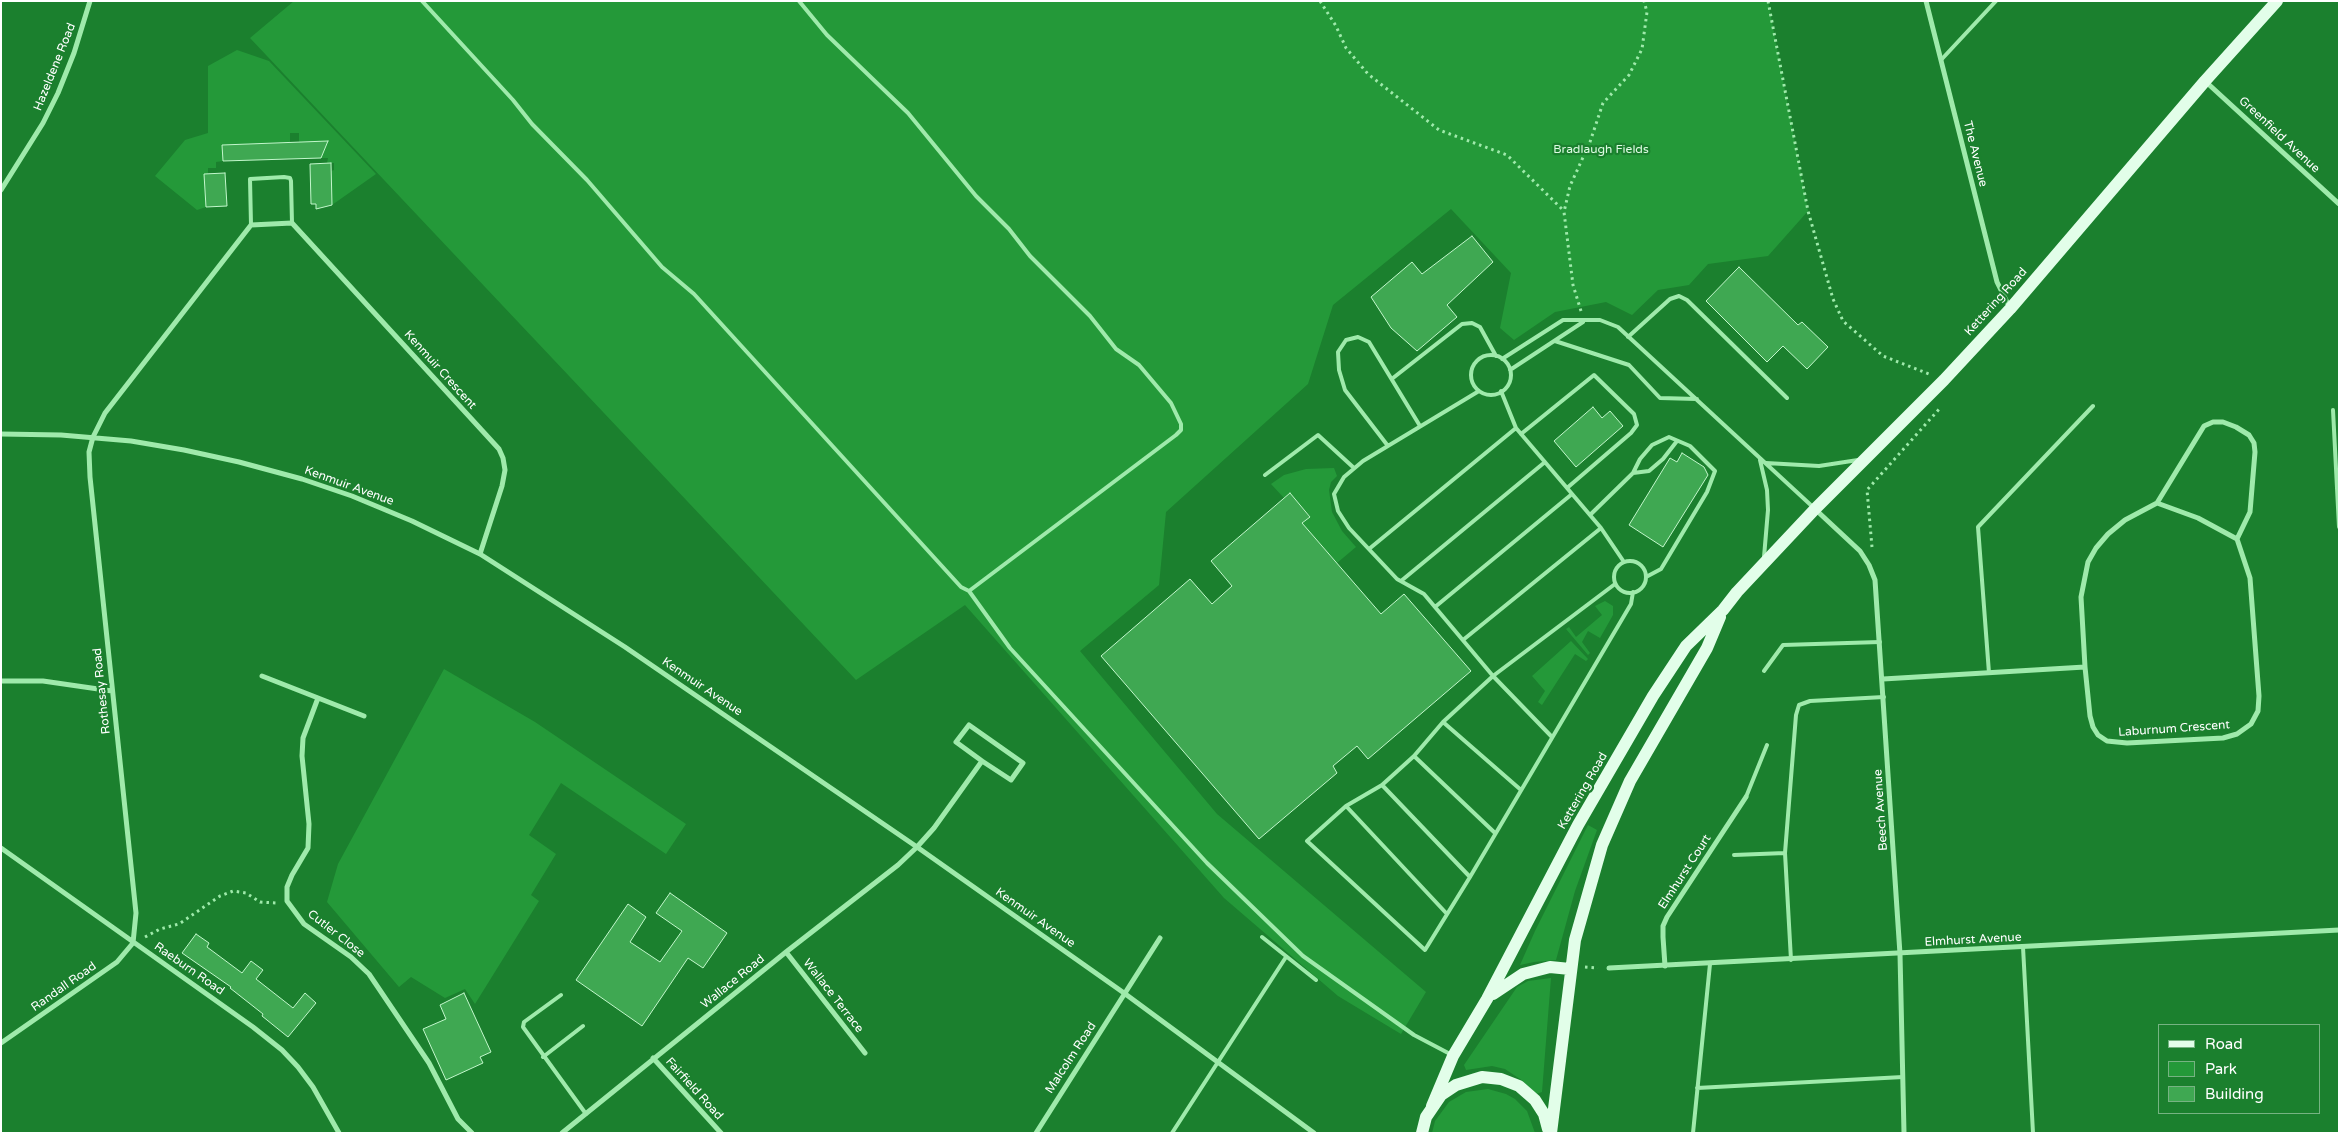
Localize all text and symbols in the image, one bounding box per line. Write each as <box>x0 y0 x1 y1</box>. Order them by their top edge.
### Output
street label: Hazeldene Road <box>31 21 79 113</box>
street label: Greenfield Avenue <box>2236 94 2322 176</box>
street label: The Avenue <box>1960 120 1990 188</box>
park label: Bradlaugh Fields <box>1553 143 1649 157</box>
street label: Kettering Road <box>1962 265 2030 339</box>
street label: Kenmuir Crescent <box>401 328 479 412</box>
street label: Kenmuir Avenue <box>302 463 396 509</box>
street label: Rothesay Road <box>90 647 114 735</box>
street label: Kenmuir Avenue <box>659 655 745 719</box>
street label: Laburnum Crescent <box>2118 718 2230 740</box>
street label: Kettering Road <box>1555 750 1611 832</box>
street label: Beech Avenue <box>1871 769 1891 851</box>
street label: Elmhurst Court <box>1655 832 1715 912</box>
street label: Kenmuir Avenue <box>992 885 1078 951</box>
street label: Cutler Close <box>304 907 368 961</box>
street label: Elmhurst Avenue <box>1924 930 2022 950</box>
street label: Raeburn Road <box>151 940 227 998</box>
street label: Wallace Road <box>698 952 768 1012</box>
street label: Wallace Terrace <box>800 956 866 1036</box>
street label: Randall Road <box>29 959 99 1015</box>
street label: Malcolm Road <box>1043 1020 1099 1096</box>
legend <box>2158 1024 2320 1114</box>
text: Road <box>2205 1035 2243 1053</box>
street label: Fairfield Road <box>662 1055 726 1123</box>
text: Park <box>2205 1060 2237 1078</box>
text: Building <box>2205 1085 2264 1103</box>

